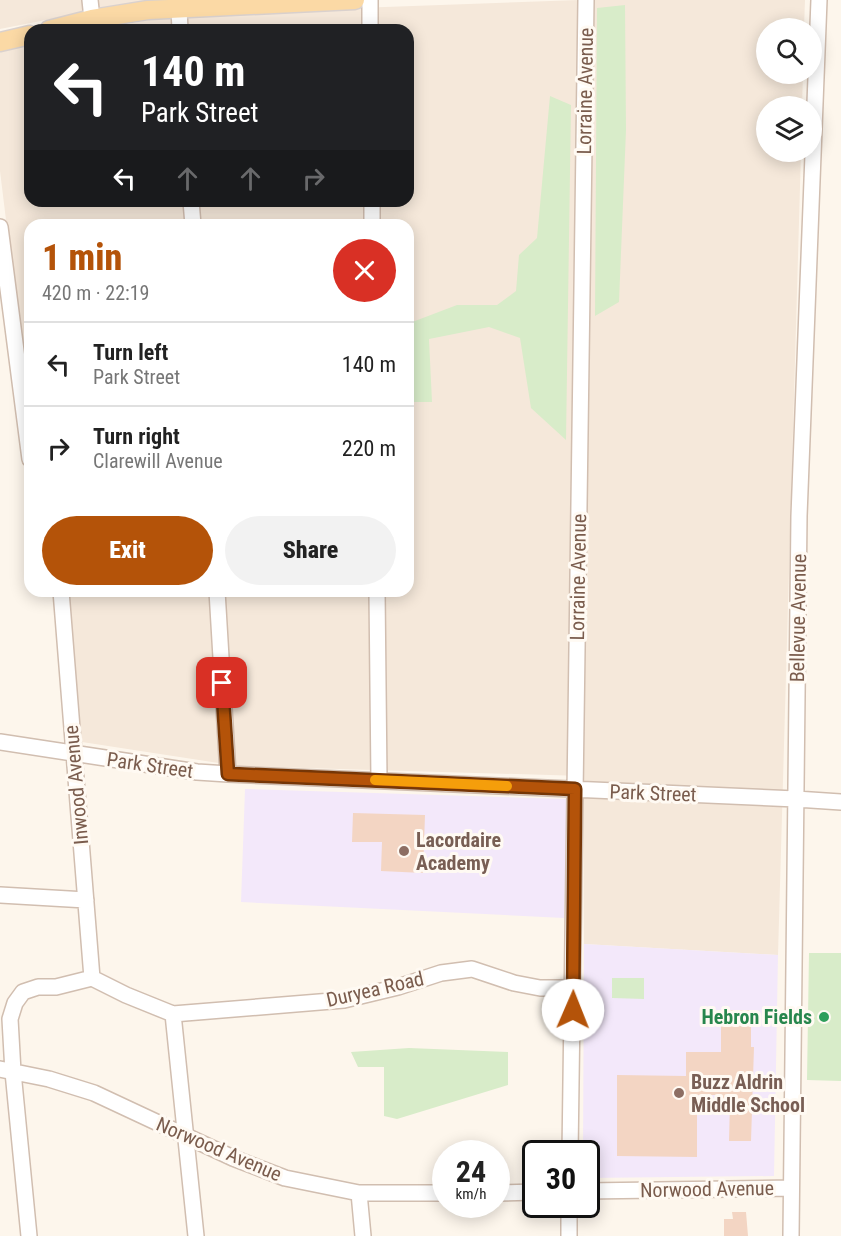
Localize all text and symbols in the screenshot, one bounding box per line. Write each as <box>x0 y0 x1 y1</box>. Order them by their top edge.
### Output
map controls <box>756 18 822 162</box>
button: search <box>756 18 822 84</box>
street label: Lorraine Avenue <box>572 27 598 155</box>
text: 140 m <box>141 47 246 96</box>
icon: left <box>42 48 120 126</box>
button: layers <box>756 96 822 162</box>
text: Park Street <box>141 97 259 129</box>
icon: left <box>108 162 141 195</box>
icon: ahead <box>171 162 204 195</box>
icon: ahead <box>234 162 267 195</box>
icon: right <box>297 162 330 195</box>
text: 1 min <box>42 237 122 279</box>
button: close <box>333 239 396 302</box>
text: 420 m · 22:19 <box>42 281 149 305</box>
text: Turn left <box>93 340 168 365</box>
icon: left <box>42 348 75 381</box>
text: 140 m <box>342 352 396 377</box>
text: Park Street <box>93 365 180 389</box>
text: Turn right <box>93 424 180 449</box>
icon: right <box>42 432 75 465</box>
text: 220 m <box>342 436 396 461</box>
text: Clarewill Avenue <box>93 449 223 473</box>
street label: Lorraine Avenue <box>565 513 591 641</box>
button: Exit <box>42 516 213 585</box>
button: Share <box>225 516 396 585</box>
street label: Bellevue Avenue <box>785 554 811 682</box>
pin <box>196 657 247 708</box>
icon: arrive <box>205 666 238 699</box>
street label: Inwood Avenue <box>59 724 93 846</box>
street label: Park Street <box>105 747 195 783</box>
street label: Park Street <box>609 779 697 807</box>
place label: Lacordaire Academy <box>416 828 501 875</box>
marker: Lacordaire Academy <box>397 844 411 858</box>
street label: Duryea Road <box>324 966 426 1012</box>
position arrow <box>541 978 605 1042</box>
place label: Hebron Fields <box>701 1005 812 1029</box>
marker: Hebron Fields <box>817 1010 831 1024</box>
place label: Buzz Aldrin Middle School <box>691 1070 805 1117</box>
marker: Buzz Aldrin Middle School <box>672 1086 686 1100</box>
street label: Norwood Avenue <box>153 1112 285 1186</box>
speed limit sign: 30 <box>522 1140 600 1218</box>
text: 24 <box>456 1154 486 1189</box>
street label: Norwood Avenue <box>640 1176 774 1202</box>
text: km/h <box>456 1185 486 1203</box>

